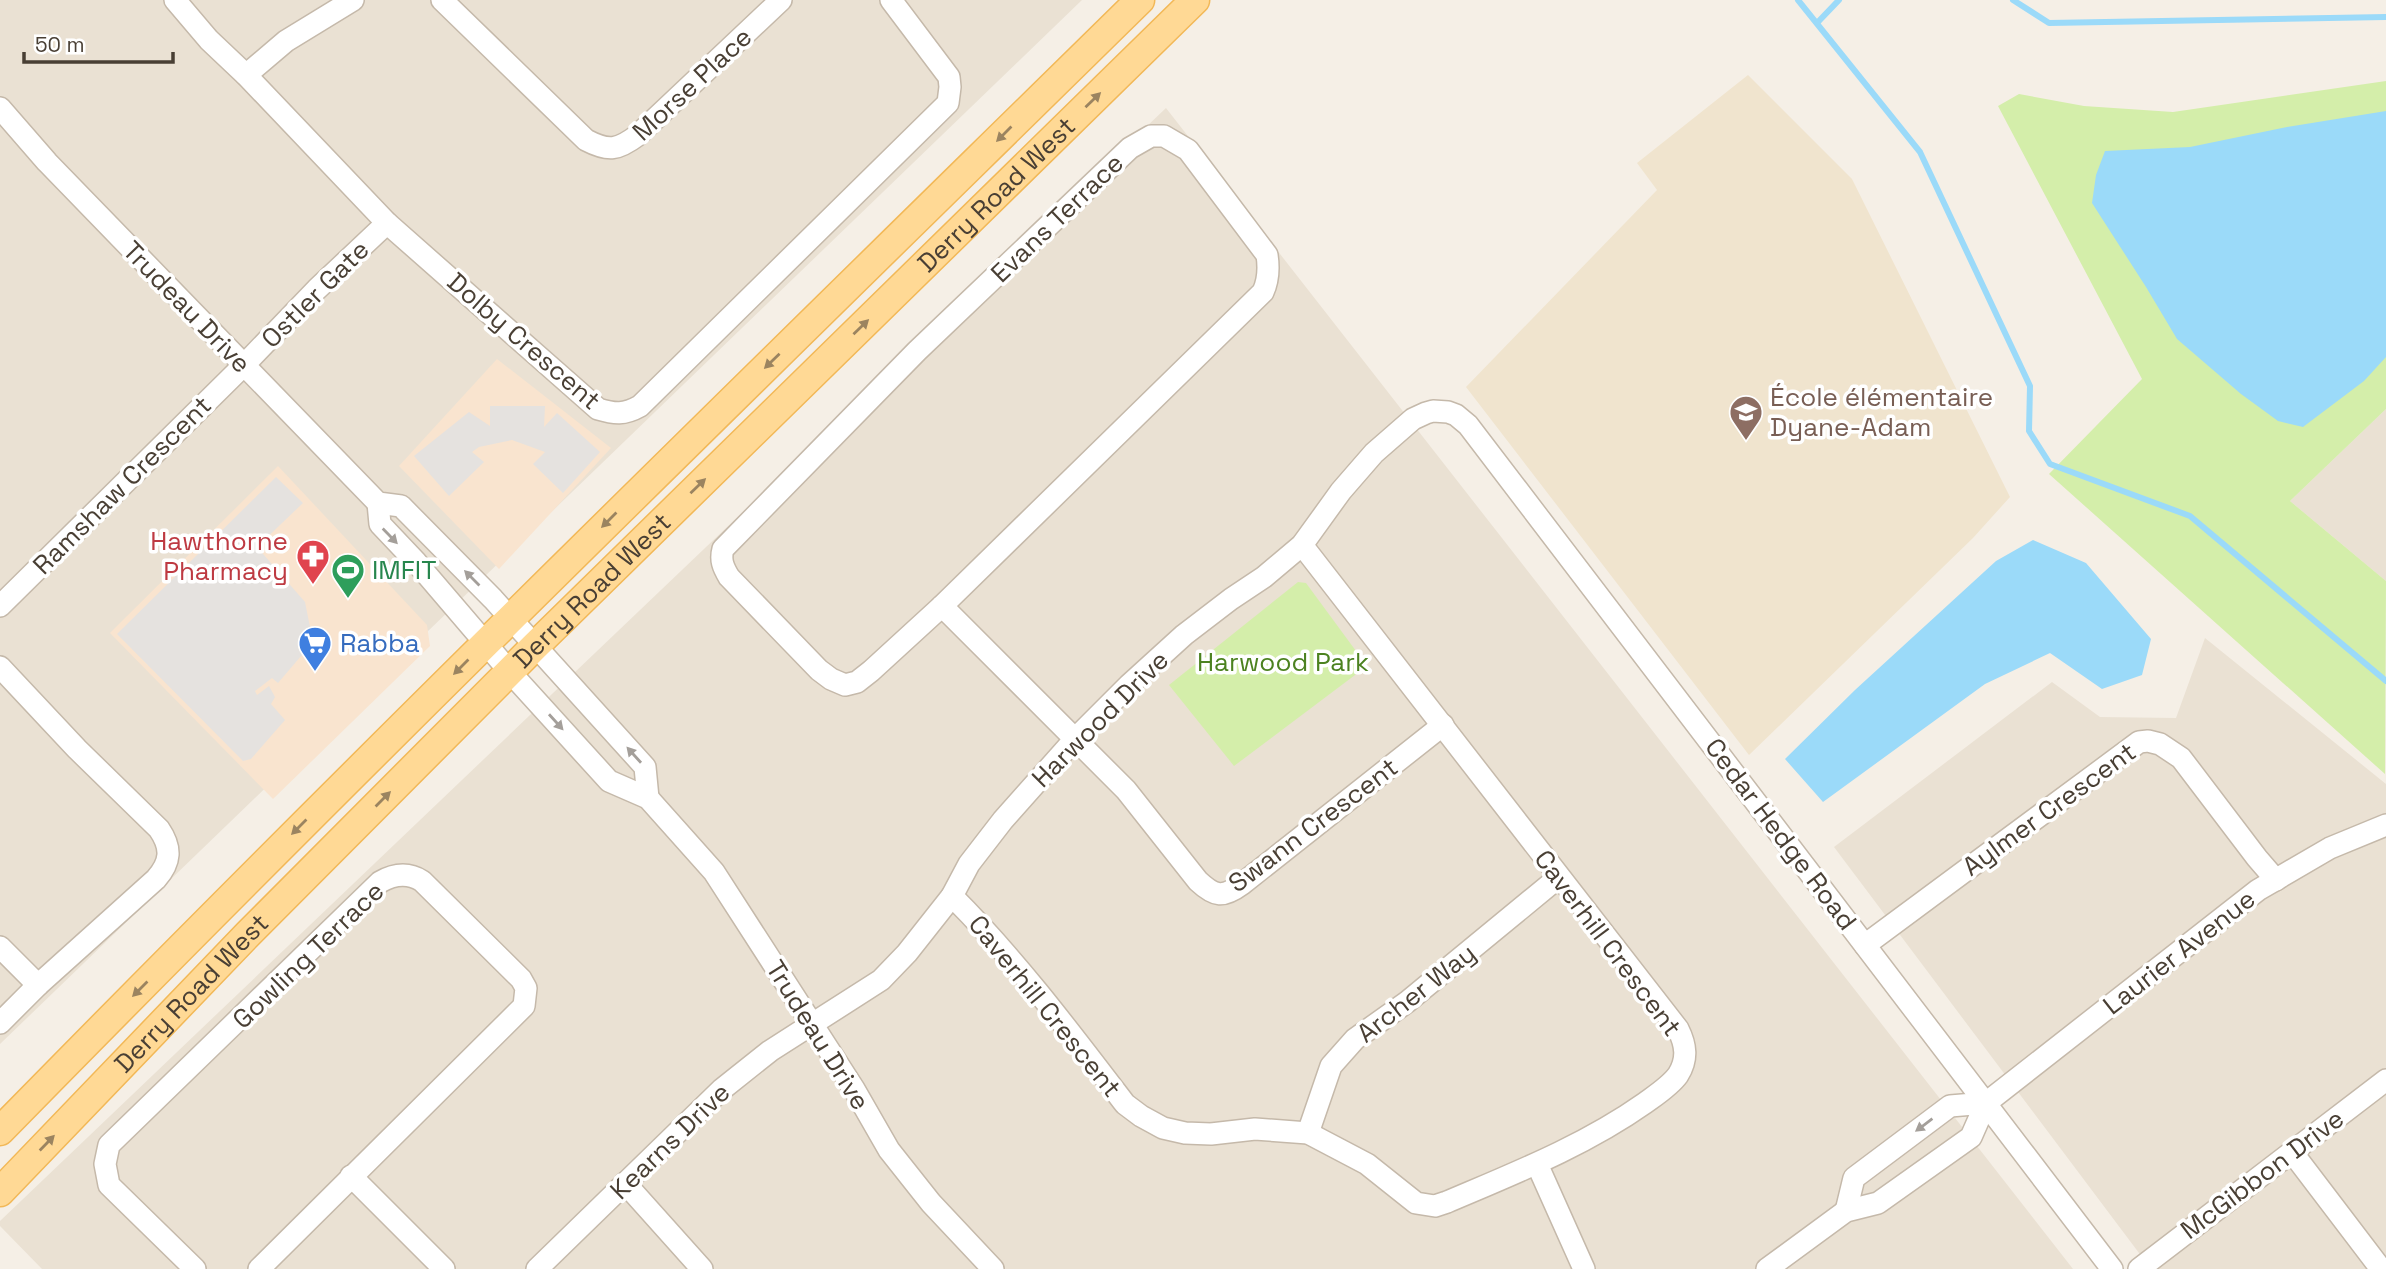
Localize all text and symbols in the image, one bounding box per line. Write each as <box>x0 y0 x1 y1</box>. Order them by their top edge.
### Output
street label: Morse Place <box>625 20 759 148</box>
scale bar <box>24 21 173 65</box>
text: 50 m <box>35 31 85 58</box>
one-way arrow <box>1085 91 1102 108</box>
street label: Derry Road West <box>910 109 1083 279</box>
one-way arrow <box>995 125 1012 142</box>
street label: Evans Terrace <box>983 146 1131 290</box>
street label: Ostler Gate <box>254 233 376 355</box>
street label: Trudeau Drive <box>115 234 259 380</box>
street label: Dolby Crescent <box>440 265 608 417</box>
one-way arrow <box>852 319 869 336</box>
one-way arrow <box>764 353 780 369</box>
place label: École élémentaire Dyane-Adam <box>1770 380 1993 444</box>
street label: Ramshaw Crescent <box>25 388 219 582</box>
school or university icon: École élémentaire Dyane-Adam <box>1727 393 1765 442</box>
one-way arrow <box>689 479 706 495</box>
street label: Derry Road West <box>506 505 678 675</box>
one-way arrow <box>602 511 618 528</box>
place label: Hawthorne Pharmacy <box>150 524 288 588</box>
one-way arrow <box>382 527 399 544</box>
pharmacy icon: Hawthorne Pharmacy <box>294 537 332 586</box>
sports icon: IMFIT <box>329 551 367 600</box>
place label: IMFIT <box>372 553 437 587</box>
one-way arrow <box>464 570 481 586</box>
supermarket icon: Rabba <box>296 624 334 673</box>
place label: Rabba <box>340 626 420 660</box>
street label: Harwood Drive <box>1024 643 1176 795</box>
park label: Harwood Park <box>1197 645 1369 679</box>
one-way arrow <box>453 658 470 674</box>
one-way arrow <box>547 713 563 730</box>
street label: Cedar Hedge Road <box>1698 731 1864 937</box>
street label: Aylmer Crescent <box>1955 735 2143 883</box>
one-way arrow <box>626 746 642 764</box>
street label: Swann Crescent <box>1221 750 1405 900</box>
one-way arrow <box>374 791 391 807</box>
one-way arrow <box>291 818 308 835</box>
street label: Caverhill Crescent <box>1527 843 1689 1043</box>
street label: Gowling Terrace <box>225 874 391 1036</box>
street label: Laurier Avenue <box>2096 882 2262 1022</box>
street label: Derry Road West <box>107 906 276 1080</box>
street label: Caverhill Crescent <box>961 908 1129 1104</box>
street label: Archer Way <box>1350 936 1482 1050</box>
street label: Trudeau Drive <box>758 954 878 1116</box>
one-way arrow <box>132 980 148 997</box>
street label: Kearns Drive <box>603 1075 737 1207</box>
street label: McGibbon Drive <box>2173 1101 2351 1247</box>
one-way arrow <box>1916 1118 1934 1133</box>
one-way arrow <box>39 1134 56 1151</box>

